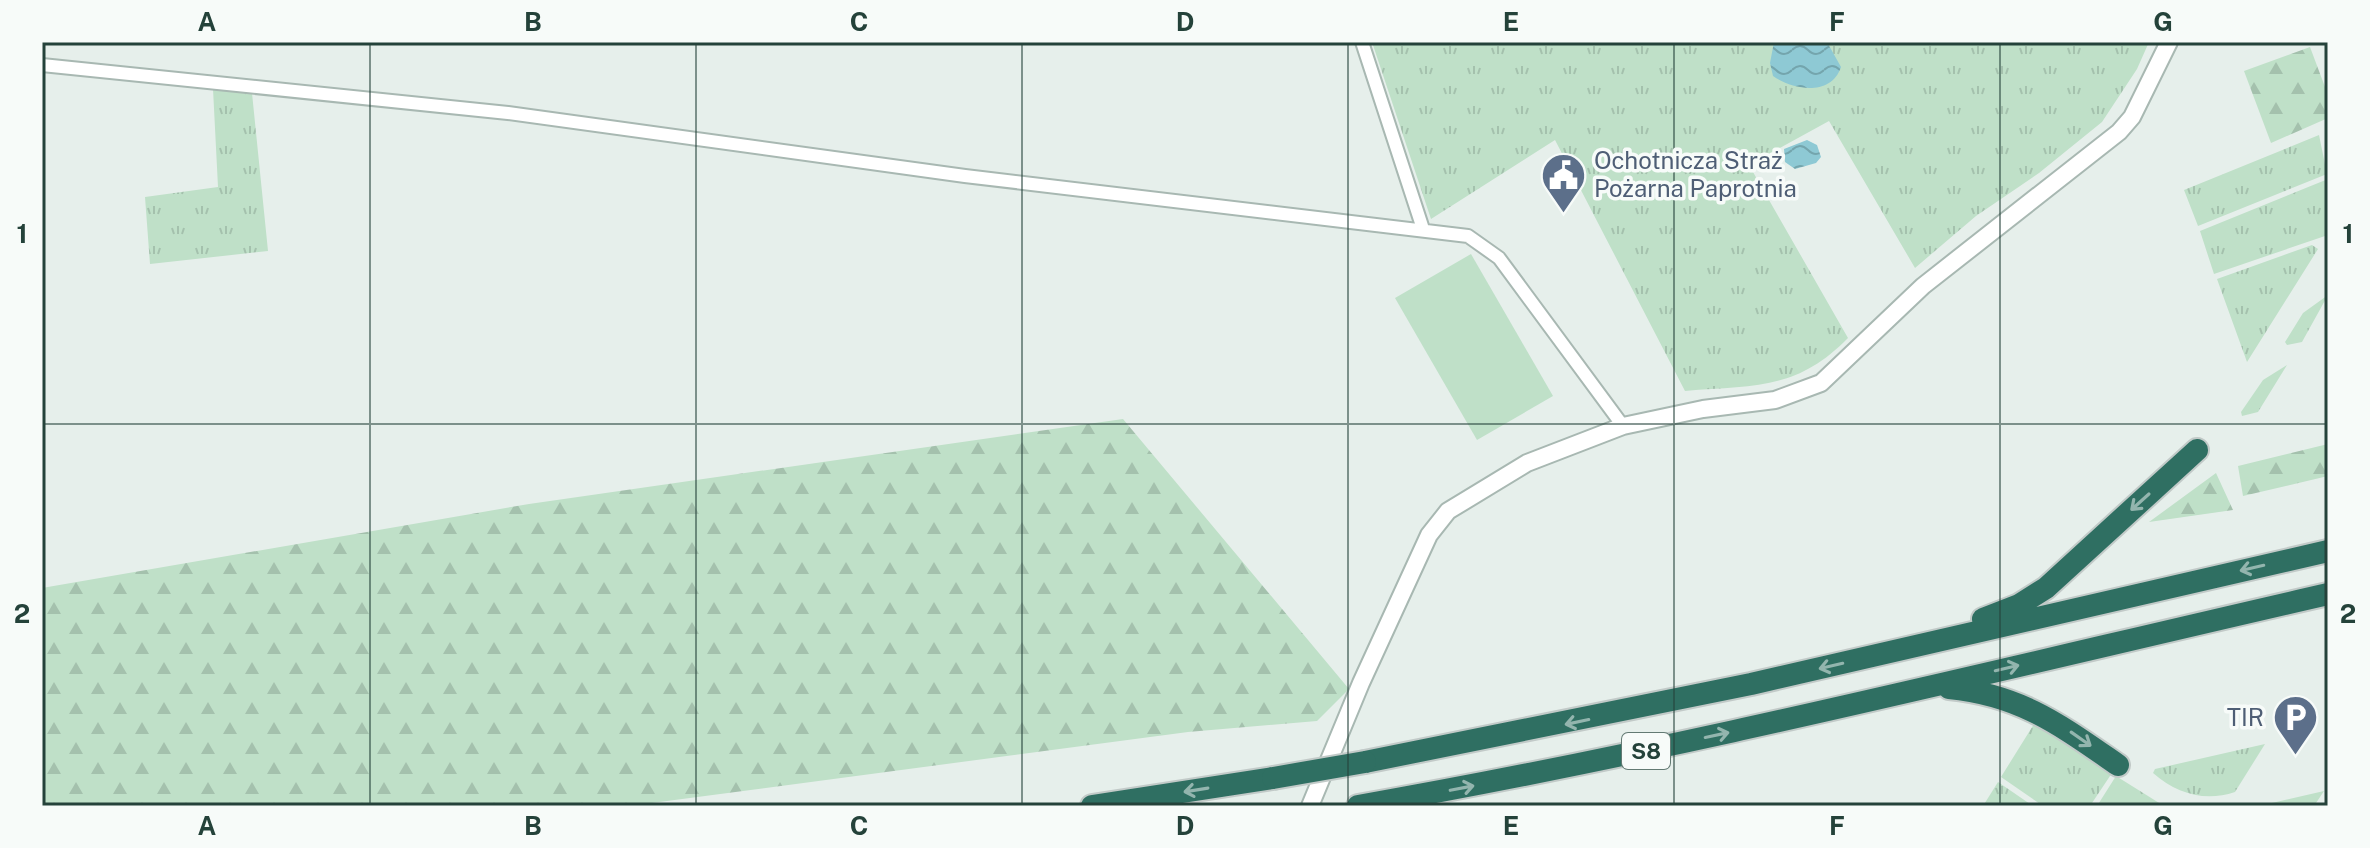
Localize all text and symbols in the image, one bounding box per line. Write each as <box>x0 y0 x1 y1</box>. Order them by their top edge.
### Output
text: A <box>198 6 217 37</box>
text: B <box>524 6 542 37</box>
text: C <box>850 6 868 37</box>
text: D <box>1176 6 1194 37</box>
text: E <box>1503 6 1519 37</box>
text: F <box>1829 6 1845 37</box>
text: G <box>2153 6 2173 37</box>
place label: Ochotnicza Straż Pożarna Paprotnia <box>1594 146 1797 202</box>
public building icon: Ochotnicza Straż Pożarna Paprotnia <box>1539 151 1587 214</box>
text: 1 <box>16 218 28 249</box>
text: 1 <box>2342 218 2354 249</box>
one-way arrow <box>2130 493 2150 511</box>
one-way arrow <box>2240 561 2265 576</box>
text: 2 <box>14 598 30 629</box>
text: 2 <box>2340 598 2356 629</box>
one-way arrow <box>1819 659 1845 674</box>
one-way arrow <box>1994 660 2020 675</box>
parking icon: TIR <box>2271 694 2319 757</box>
place label: TIR <box>2227 703 2264 731</box>
one-way arrow <box>1565 715 1591 730</box>
one-way arrow <box>1703 727 1729 742</box>
one-way arrow <box>2070 731 2092 747</box>
road number: S8 <box>1622 733 1670 769</box>
one-way arrow <box>1449 779 1474 794</box>
one-way arrow <box>1184 783 1209 798</box>
text: A <box>198 810 217 841</box>
text: B <box>524 810 542 841</box>
text: C <box>850 810 868 841</box>
text: D <box>1176 810 1194 841</box>
text: E <box>1503 810 1519 841</box>
text: F <box>1829 810 1845 841</box>
text: G <box>2153 810 2173 841</box>

